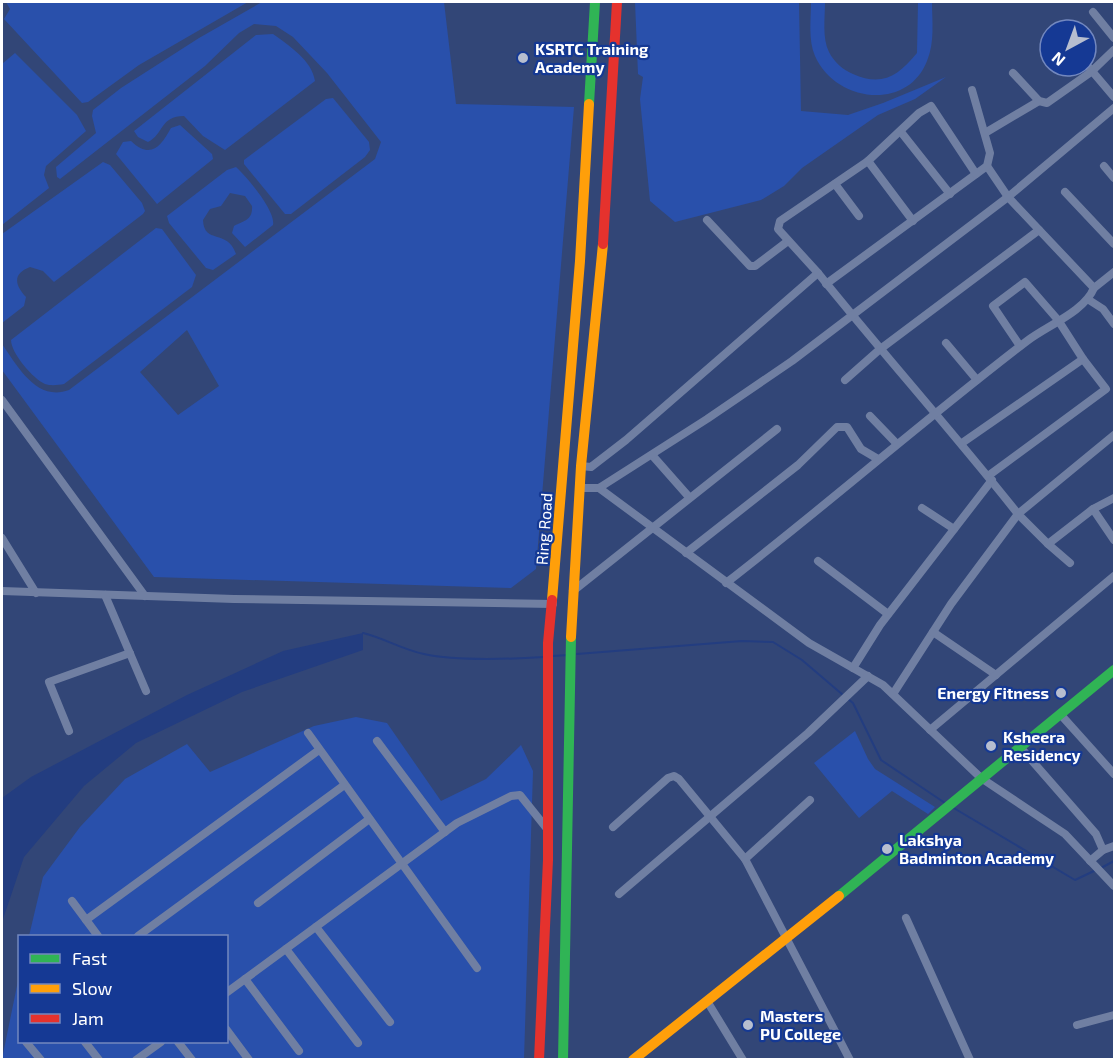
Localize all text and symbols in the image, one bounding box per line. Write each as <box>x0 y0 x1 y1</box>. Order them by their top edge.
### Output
north arrow <box>1038 18 1098 78</box>
place label: KSRTC Training Academy <box>535 39 649 77</box>
text: N <box>1047 49 1068 71</box>
marker: KSRTC Training Academy <box>516 51 530 65</box>
street label: Ring Road <box>531 492 556 566</box>
place label: Energy Fitness <box>937 683 1049 703</box>
marker: Energy Fitness <box>1054 686 1068 700</box>
place label: Ksheera Residency <box>1003 727 1081 765</box>
marker: Ksheera Residency <box>984 739 998 753</box>
place label: Lakshya Badminton Academy <box>899 830 1054 868</box>
marker: Lakshya Badminton Academy <box>880 842 894 856</box>
legend <box>18 935 228 1043</box>
text: Fast <box>72 947 107 969</box>
text: Slow <box>72 977 113 999</box>
place label: Masters PU College <box>760 1006 841 1043</box>
text: Jam <box>72 1007 104 1029</box>
marker: Masters PU College <box>741 1018 755 1032</box>

